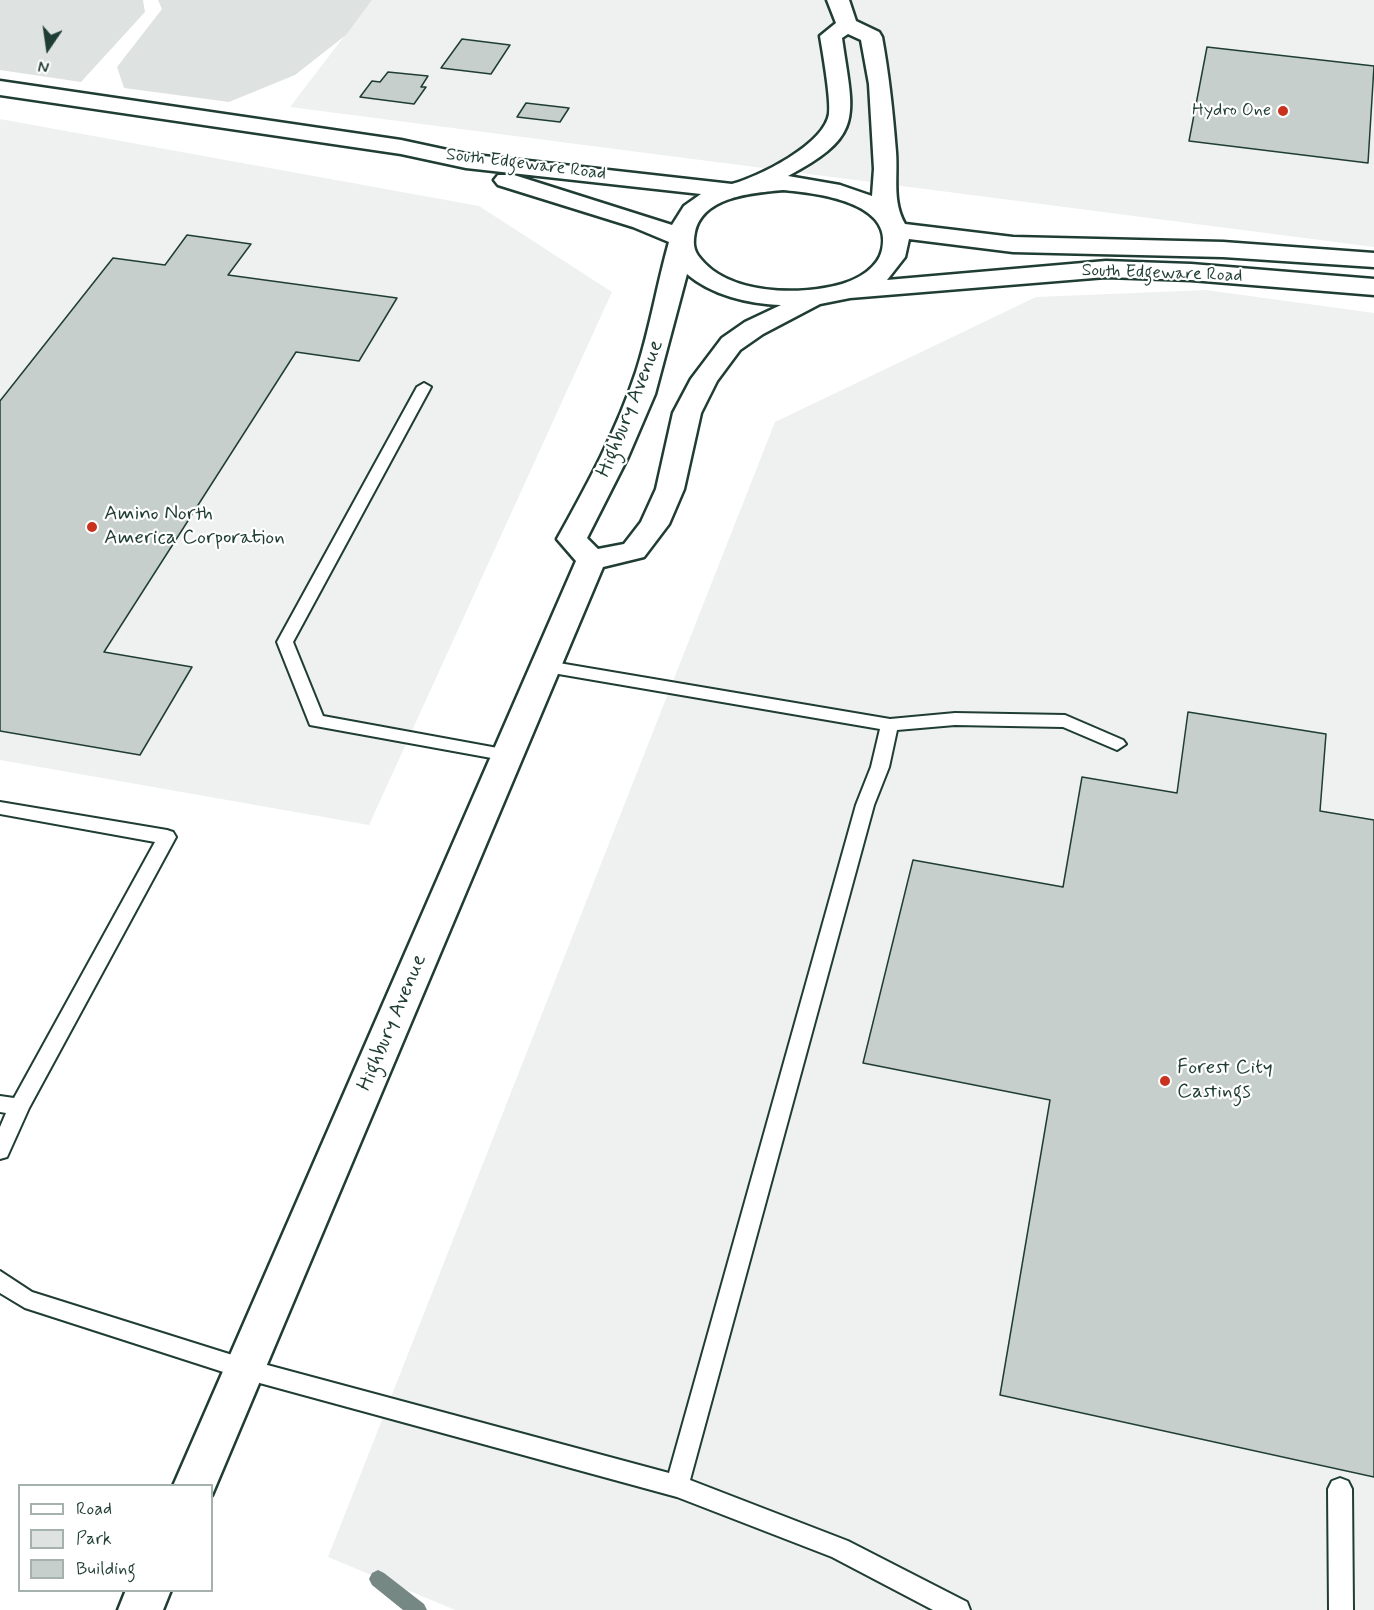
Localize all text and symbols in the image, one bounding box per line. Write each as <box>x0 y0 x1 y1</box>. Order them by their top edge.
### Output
north arrow <box>18 18 78 78</box>
text: N <box>36 55 51 77</box>
place label: Hydro One <box>1192 100 1271 122</box>
marker: Hydro One <box>1276 104 1290 118</box>
street label: South Edgeware Road <box>445 144 607 186</box>
street label: South Edgeware Road <box>1081 260 1243 288</box>
street label: Highbury Avenue <box>592 337 670 481</box>
place label: Amino North America Corporation <box>104 502 285 552</box>
marker: Amino North America Corporation <box>85 520 99 534</box>
street label: Highbury Avenue <box>353 951 433 1095</box>
place label: Forest City Castings <box>1177 1056 1273 1106</box>
marker: Forest City Castings <box>1158 1074 1172 1088</box>
legend <box>18 1484 213 1592</box>
text: Road <box>76 1497 112 1521</box>
text: Park <box>76 1527 112 1551</box>
text: Building <box>76 1557 136 1581</box>

